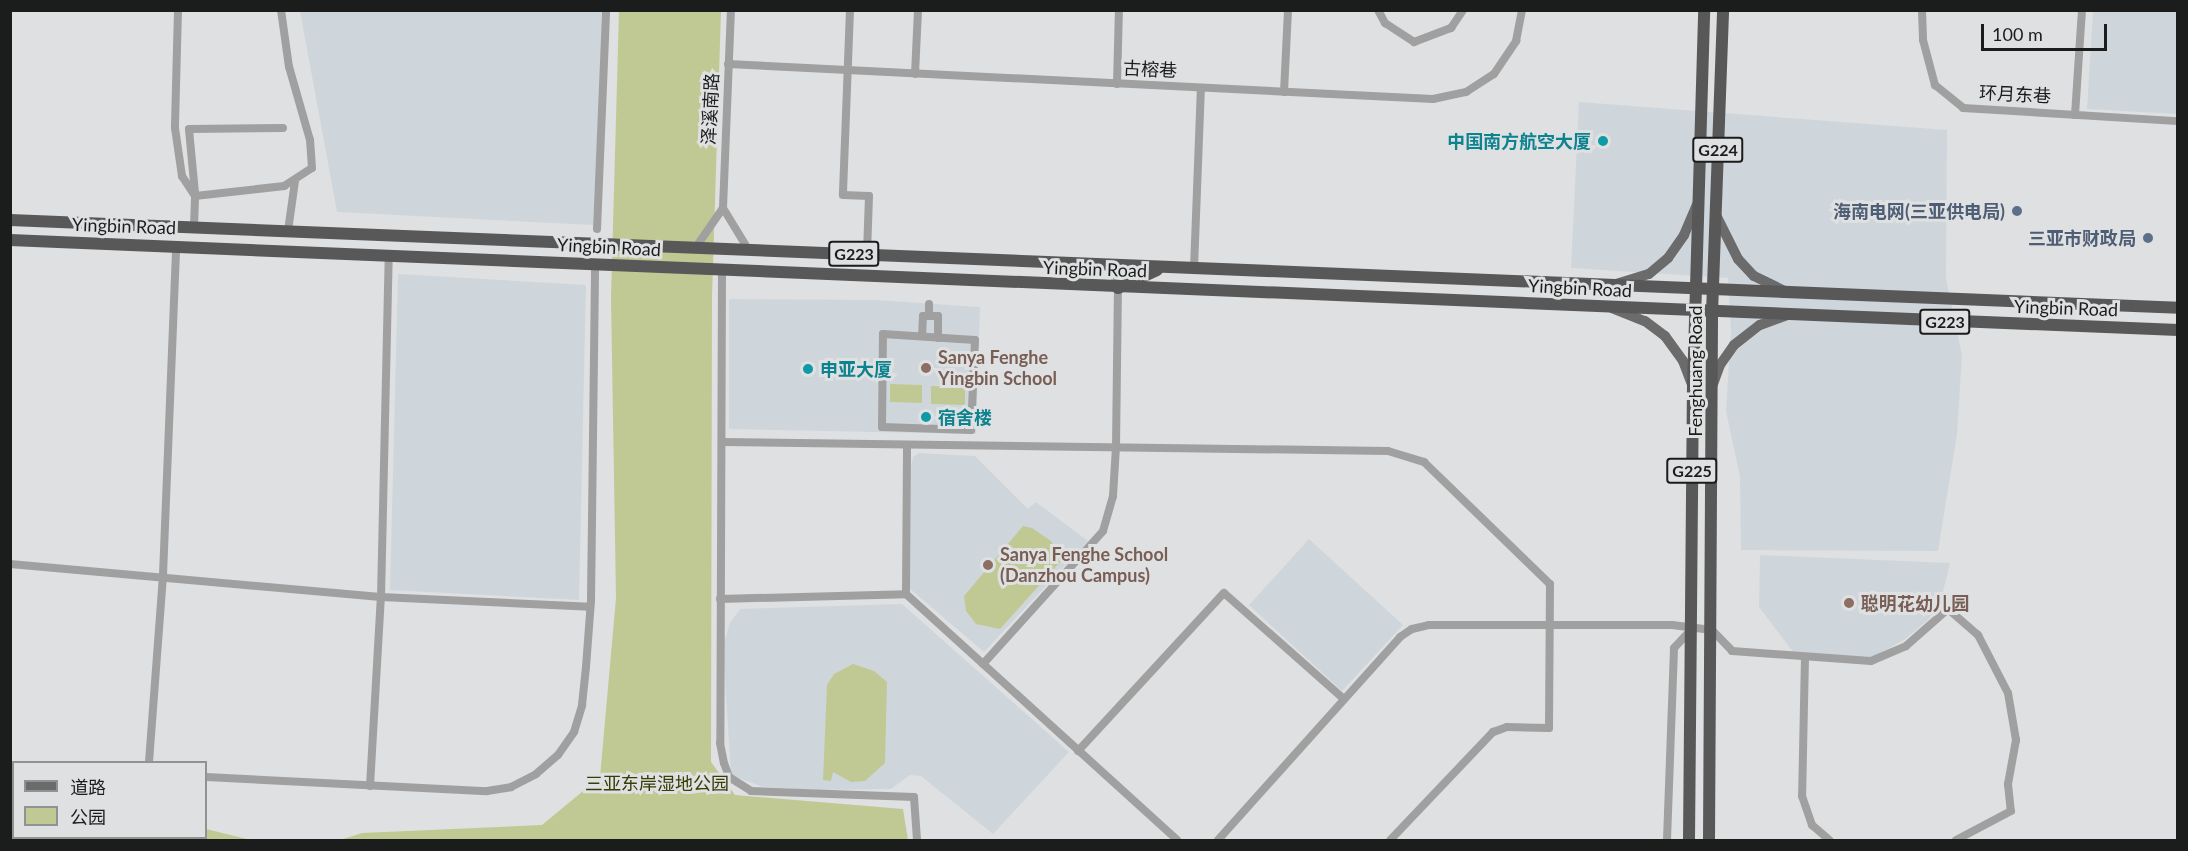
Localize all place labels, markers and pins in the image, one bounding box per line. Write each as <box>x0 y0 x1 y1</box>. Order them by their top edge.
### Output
place label: 中国南方航空大厦 <box>1447 130 1591 152</box>
marker: 中国南方航空大厦 <box>1596 134 1610 148</box>
place label: 海南电网(三亚供电局) <box>1833 200 2005 222</box>
marker: 海南电网(三亚供电局) <box>2010 204 2024 218</box>
place label: 三亚市财政局 <box>2028 227 2136 249</box>
marker: 三亚市财政局 <box>2141 231 2155 245</box>
place label: Sanya Fenghe Yingbin School <box>938 347 1057 389</box>
place label: 申亚大厦 <box>820 358 892 380</box>
marker: Sanya Fenghe Yingbin School <box>919 361 933 375</box>
marker: 申亚大厦 <box>801 362 815 376</box>
place label: 宿舍楼 <box>938 406 992 428</box>
marker: 宿舍楼 <box>919 410 933 424</box>
place label: Sanya Fenghe School (Danzhou Campus) <box>1000 544 1168 586</box>
marker: Sanya Fenghe School (Danzhou Campus) <box>981 558 995 572</box>
place label: 聪明花幼儿园 <box>1861 592 1969 614</box>
marker: 聪明花幼儿园 <box>1842 596 1856 610</box>

